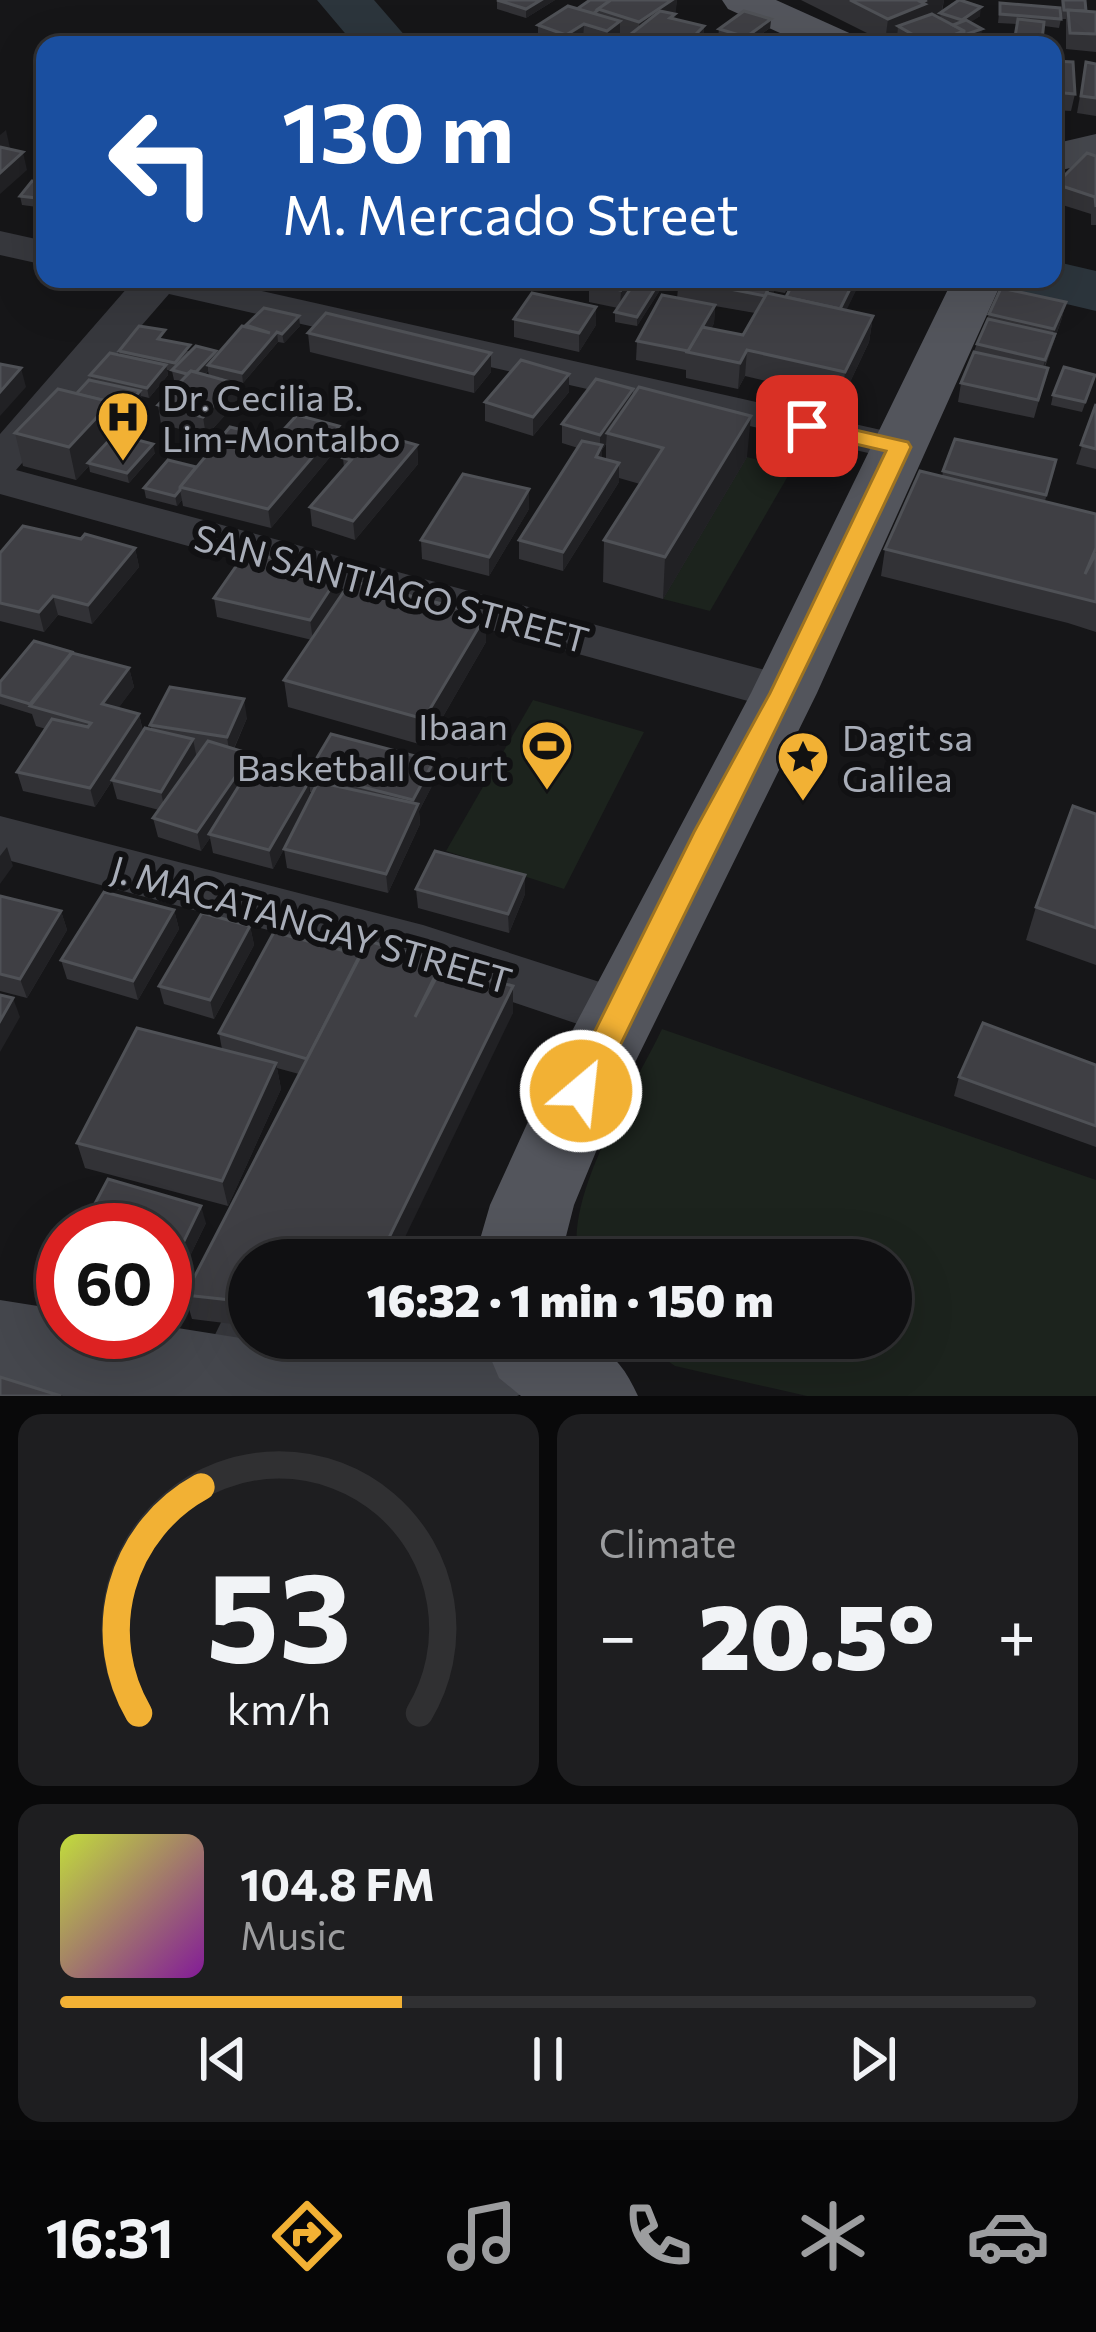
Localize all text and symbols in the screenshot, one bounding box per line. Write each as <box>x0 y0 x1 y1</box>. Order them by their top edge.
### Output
text: 130 m <box>282 78 514 180</box>
icon: left <box>84 84 240 240</box>
text: M. Mercado Street <box>282 180 739 246</box>
place label: Dr. Cecilia B. Lim-Montalbo <box>162 374 400 459</box>
pin <box>756 375 858 477</box>
hospital icon: Dr. Cecilia B. Lim-Montalbo <box>95 389 151 463</box>
icon: arrive <box>774 393 840 459</box>
street label: SAN SANTIAGO STREET <box>190 513 594 661</box>
place label: Ibaan Basketball Court <box>237 703 508 788</box>
place label: Dagit sa Galilea <box>842 714 973 799</box>
sports icon: Ibaan Basketball Court <box>519 718 575 792</box>
place icon: Dagit sa Galilea <box>775 729 831 803</box>
street label: J. MACATANGAY STREET <box>107 845 517 1001</box>
position arrow <box>518 1028 644 1154</box>
speed limit sign: 60 <box>36 1203 192 1359</box>
text: 16:32 · 1 min · 150 m <box>367 1271 773 1326</box>
text: Climate <box>599 1518 736 1566</box>
text: 53 <box>206 1535 351 1688</box>
text: 20.5° <box>699 1578 935 1689</box>
text: − <box>599 1593 637 1674</box>
text: + <box>997 1593 1036 1674</box>
text: km/h <box>226 1681 331 1734</box>
text: 104.8 FM <box>240 1855 435 1910</box>
text: Music <box>240 1910 346 1958</box>
icon: previous <box>190 2026 256 2092</box>
icon: pause <box>515 2026 581 2092</box>
icon: next <box>840 2026 906 2092</box>
icon: directions <box>265 2194 349 2278</box>
icon: music <box>440 2194 524 2278</box>
icon: phone <box>616 2194 700 2278</box>
icon: climate <box>791 2194 875 2278</box>
icon: car <box>966 2194 1050 2278</box>
text: 16:31 <box>46 2203 174 2269</box>

